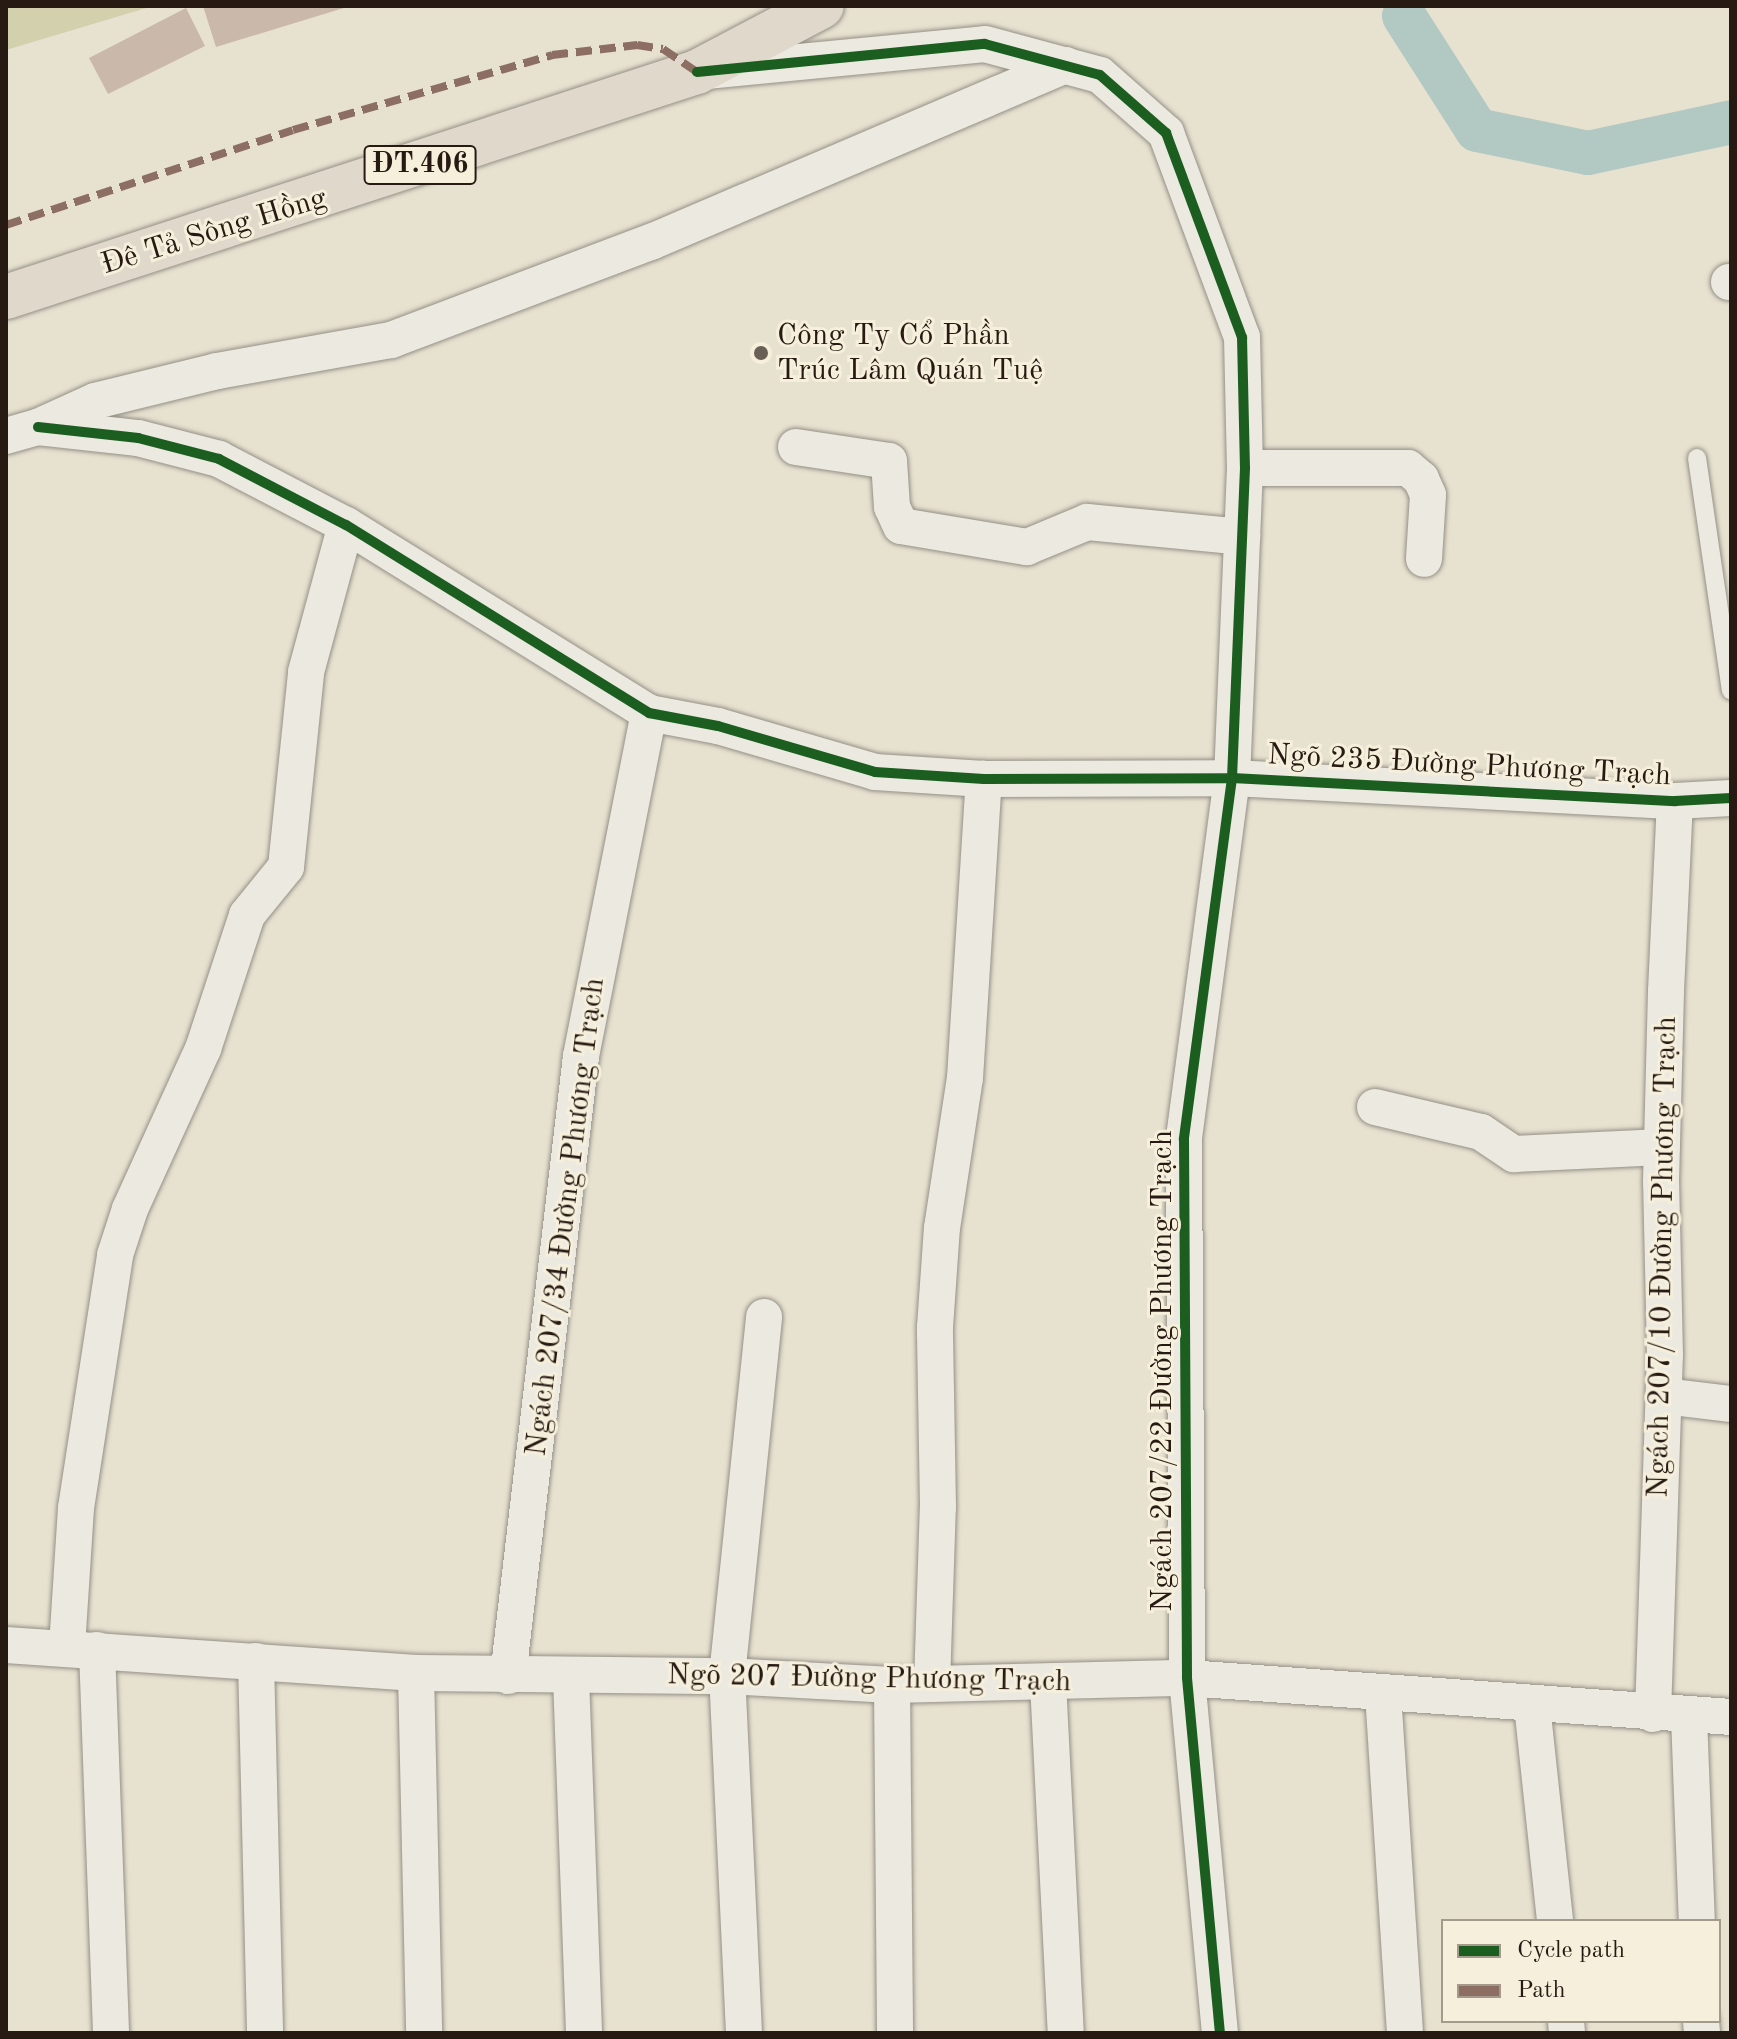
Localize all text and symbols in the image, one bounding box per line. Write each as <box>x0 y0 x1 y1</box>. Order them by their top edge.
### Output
road number: ĐT.406 <box>362 141 478 189</box>
street label: Đê Tả Sông Hồng <box>97 181 331 283</box>
place label: Công Ty Cổ Phần Trúc Lâm Quán Tuệ <box>777 318 1043 388</box>
marker: Công Ty Cổ Phần Trúc Lâm Quán Tuệ <box>752 344 770 362</box>
street label: Ngõ 235 Đường Phương Trạch <box>1266 737 1672 795</box>
street label: Ngách 207/34 Đường Phương Trạch <box>519 976 613 1458</box>
street label: Ngách 207/10 Đường Phương Trạch <box>1641 1016 1685 1498</box>
street label: Ngách 207/22 Đường Phương Trạch <box>1145 1130 1181 1612</box>
street label: Ngõ 207 Đường Phương Trạch <box>667 1657 1071 1701</box>
legend <box>1441 1919 1721 2023</box>
text: Cycle path <box>1517 1939 1625 1963</box>
text: Path <box>1517 1979 1566 2003</box>

